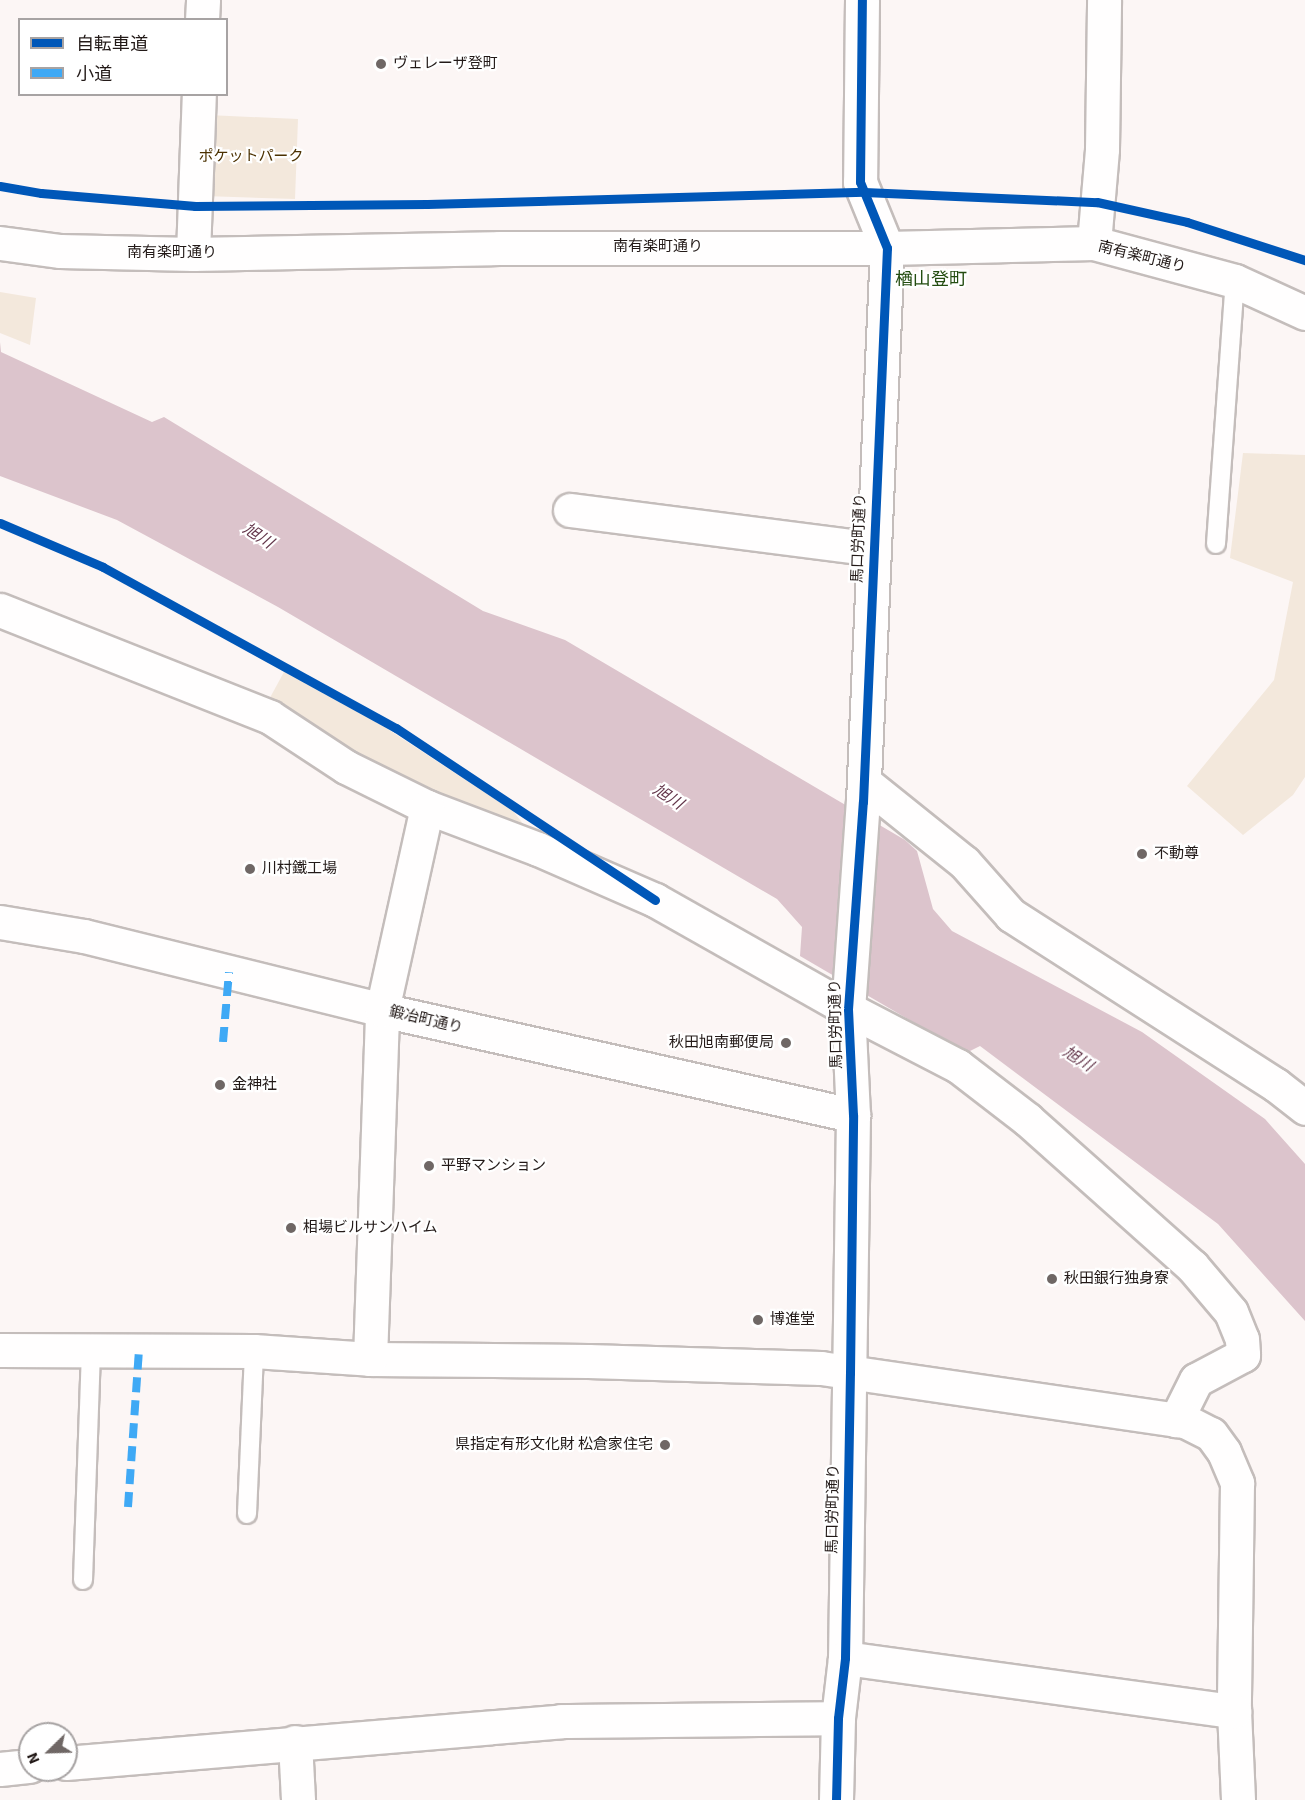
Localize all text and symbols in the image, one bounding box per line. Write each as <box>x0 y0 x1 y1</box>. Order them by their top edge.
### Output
legend <box>18 18 228 96</box>
text: 自転車道 <box>76 32 148 57</box>
place label: ヴェレーザ登町 <box>393 55 498 73</box>
marker: ヴェレーザ登町 <box>374 57 388 71</box>
text: 小道 <box>76 62 112 87</box>
park label: ポケットパーク <box>199 148 303 166</box>
street label: 南有楽町通り <box>1096 237 1188 277</box>
street label: 南有楽町通り <box>613 238 703 256</box>
street label: 南有楽町通り <box>127 244 217 262</box>
district label: 楢山登町 <box>895 269 967 291</box>
street label: 馬口労町通り <box>848 493 870 583</box>
water label: 旭川 <box>239 519 277 553</box>
water label: 旭川 <box>649 780 687 814</box>
place label: 不動尊 <box>1154 845 1199 863</box>
marker: 不動尊 <box>1135 847 1149 861</box>
place label: 川村鐵工場 <box>262 860 337 878</box>
marker: 川村鐵工場 <box>243 862 257 876</box>
street label: 馬口労町通り <box>826 979 846 1069</box>
street label: 鍛冶町通り <box>387 1003 465 1037</box>
place label: 秋田旭南郵便局 <box>669 1034 774 1052</box>
marker: 秋田旭南郵便局 <box>779 1036 793 1050</box>
water label: 旭川 <box>1059 1042 1097 1076</box>
place label: 金神社 <box>232 1076 277 1094</box>
marker: 金神社 <box>213 1078 227 1092</box>
place label: 平野マンション <box>441 1157 546 1175</box>
marker: 平野マンション <box>422 1159 436 1173</box>
place label: 相場ビルサンハイム <box>303 1219 438 1237</box>
marker: 相場ビルサンハイム <box>284 1221 298 1235</box>
place label: 秋田銀行独身寮 <box>1064 1270 1169 1288</box>
marker: 秋田銀行独身寮 <box>1045 1272 1059 1286</box>
place label: 博進堂 <box>770 1311 815 1329</box>
marker: 博進堂 <box>751 1313 765 1327</box>
place label: 県指定有形文化財 松倉家住宅 <box>455 1436 653 1454</box>
marker: 県指定有形文化財 松倉家住宅 <box>658 1438 672 1452</box>
street label: 馬口労町通り <box>823 1464 843 1554</box>
north arrow <box>18 1722 78 1782</box>
text: N <box>21 1749 45 1767</box>

